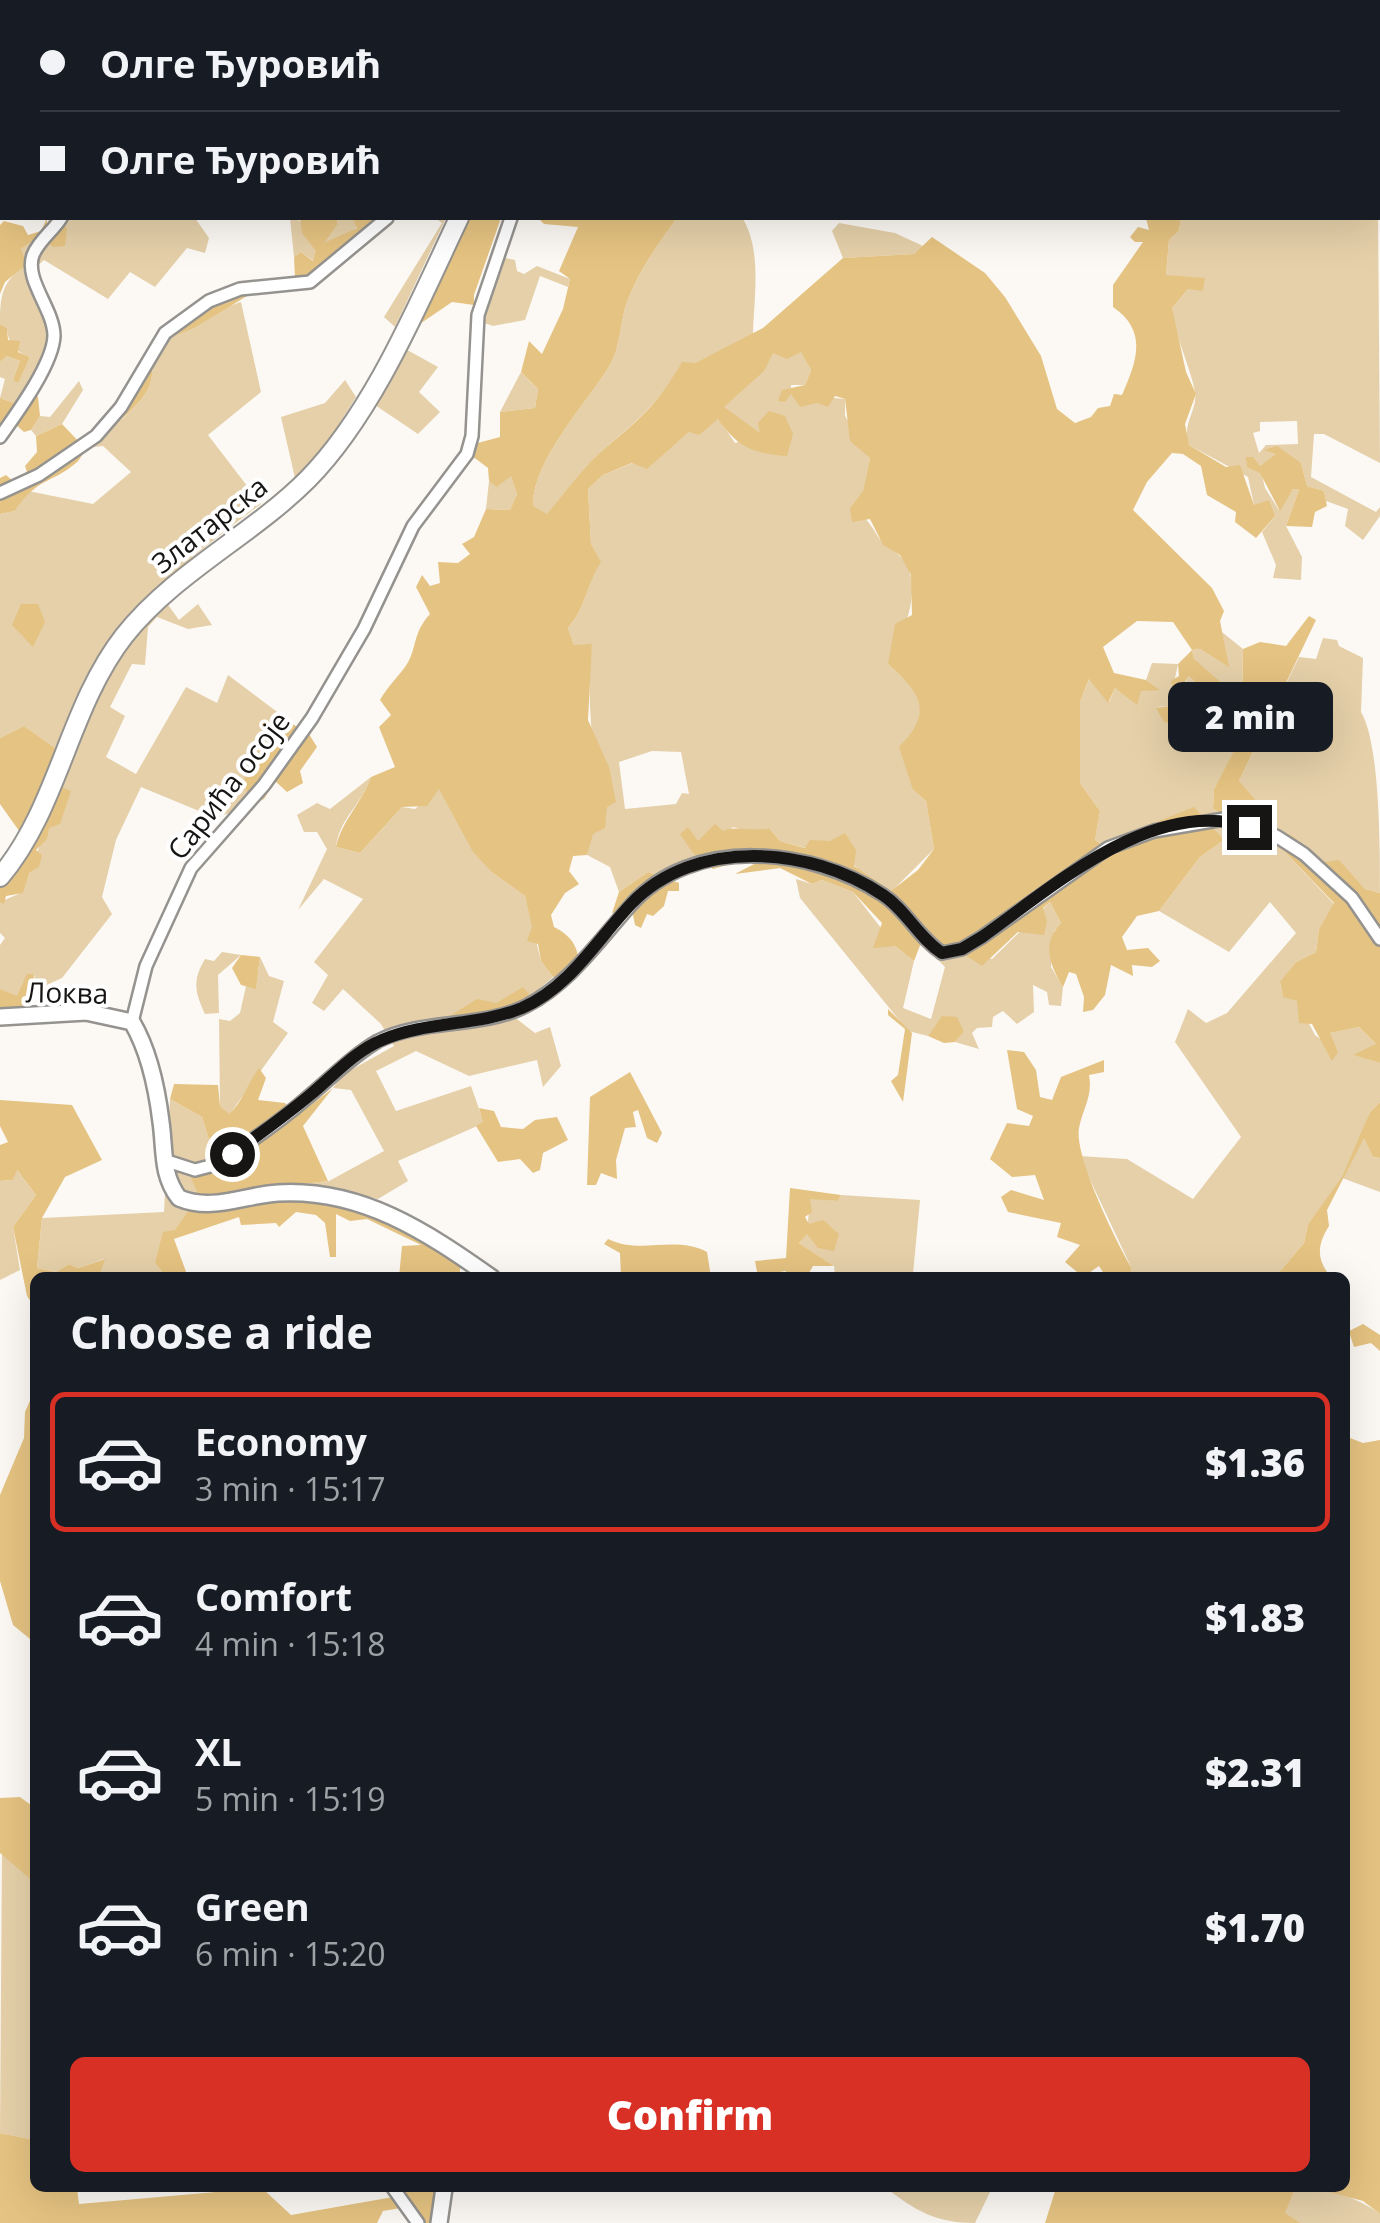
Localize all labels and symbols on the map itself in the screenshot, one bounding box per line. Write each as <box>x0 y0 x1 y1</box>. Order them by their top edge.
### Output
street label: Златарска <box>143 467 275 581</box>
callout: 2 min <box>1166 682 1332 752</box>
street label: Сарића осоје <box>158 703 298 867</box>
route end <box>1227 805 1272 850</box>
street label: Локва <box>25 972 109 1012</box>
route start <box>210 1132 255 1177</box>

